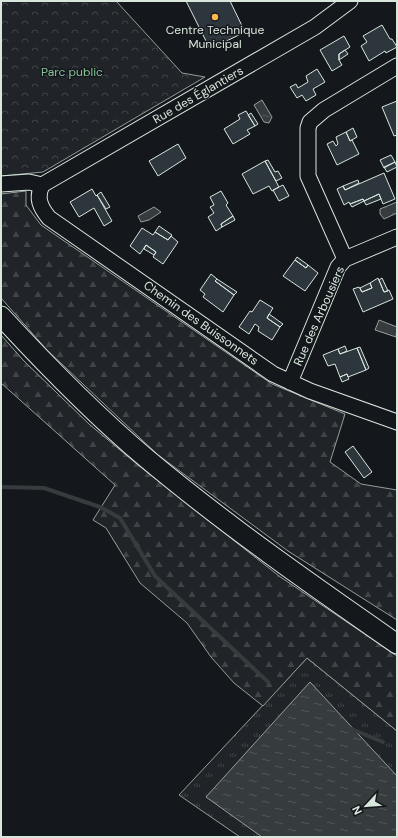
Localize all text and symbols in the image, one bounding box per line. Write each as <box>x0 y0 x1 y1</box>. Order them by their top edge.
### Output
marker: Centre Technique Municipal <box>210 12 220 22</box>
place label: Centre Technique Municipal <box>166 22 264 52</box>
street label: Rue des Églantiers <box>150 63 246 127</box>
park label: Parc public <box>41 64 103 80</box>
street label: Rue des Arbousiers <box>290 264 348 368</box>
street label: Chemin des Buissonnets <box>140 277 262 369</box>
north arrow <box>346 786 386 826</box>
text: N <box>349 804 365 817</box>

